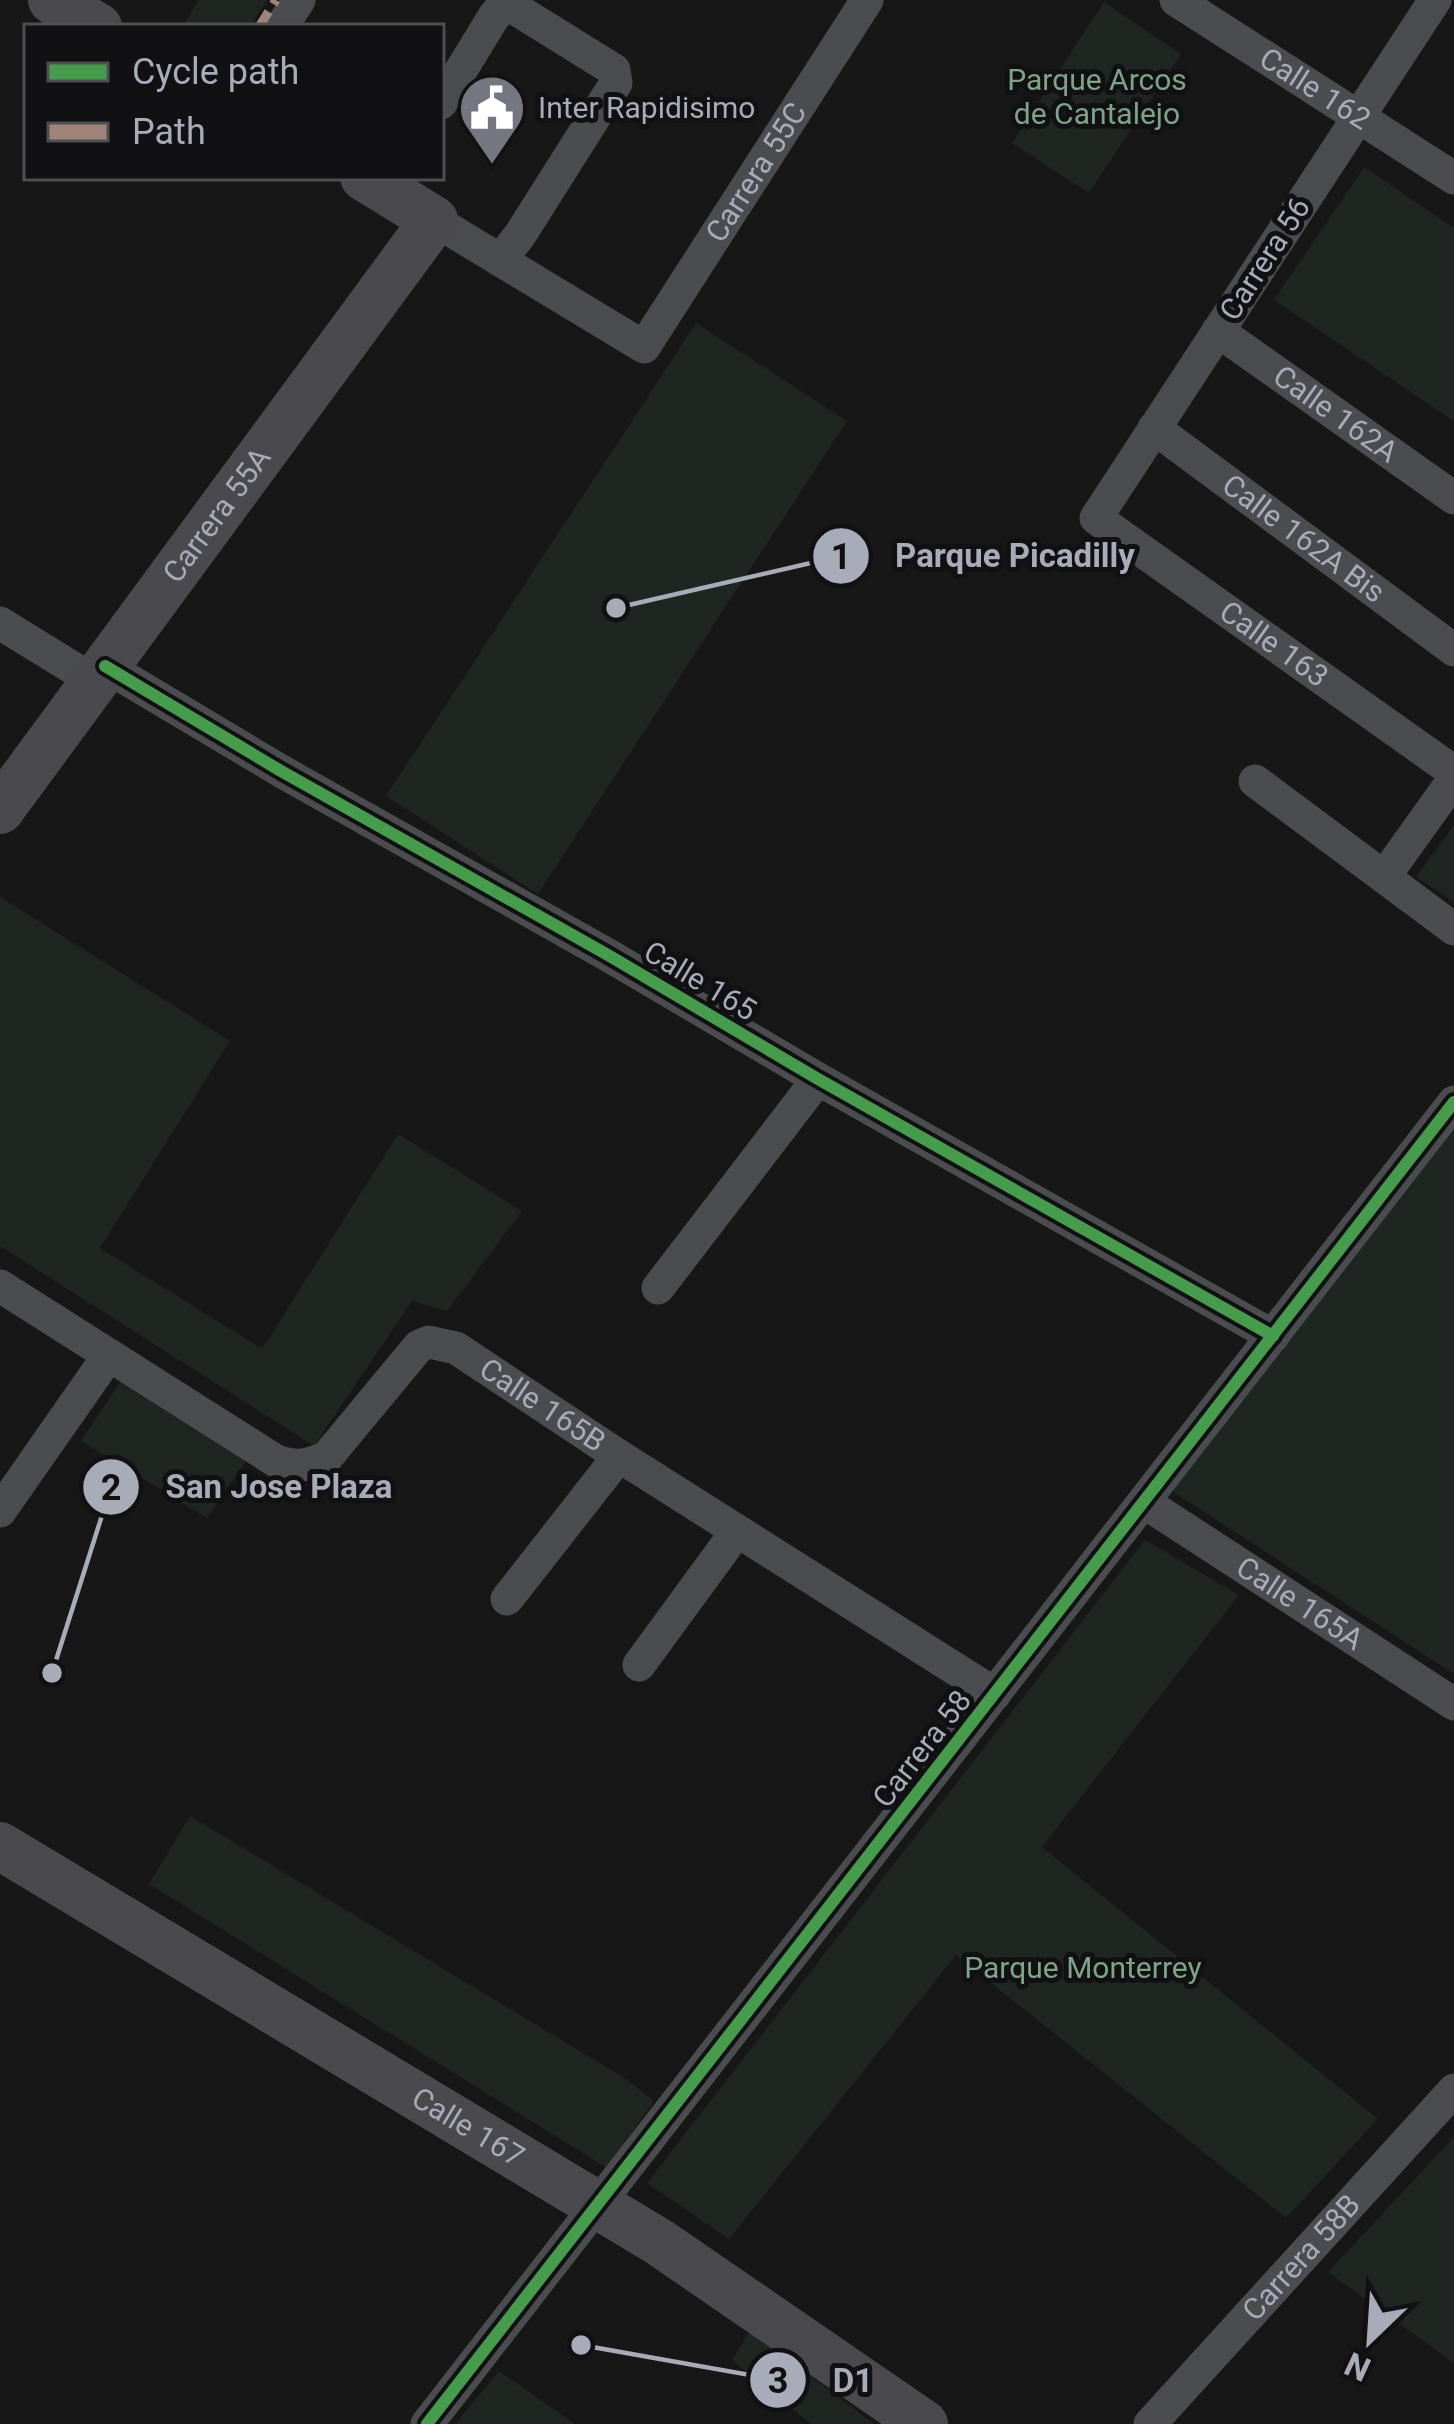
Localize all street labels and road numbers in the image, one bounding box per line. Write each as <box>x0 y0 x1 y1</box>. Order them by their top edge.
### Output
street label: Calle 162 <box>1253 40 1377 137</box>
street label: Carrera 55C <box>698 96 813 248</box>
street label: Carrera 56 <box>1212 191 1317 326</box>
street label: Calle 162A <box>1267 358 1405 470</box>
street label: Carrera 55A <box>155 440 278 589</box>
street label: Calle 162A Bis <box>1216 467 1392 610</box>
street label: Calle 163 <box>1213 593 1335 694</box>
street label: Calle 165 <box>638 934 763 1028</box>
street label: Calle 165B <box>473 1351 612 1459</box>
street label: Calle 165A <box>1230 1549 1370 1657</box>
street label: Carrera 58 <box>865 1683 978 1814</box>
street label: Calle 167 <box>406 2080 531 2174</box>
street label: Carrera 58B <box>1235 2187 1367 2327</box>

